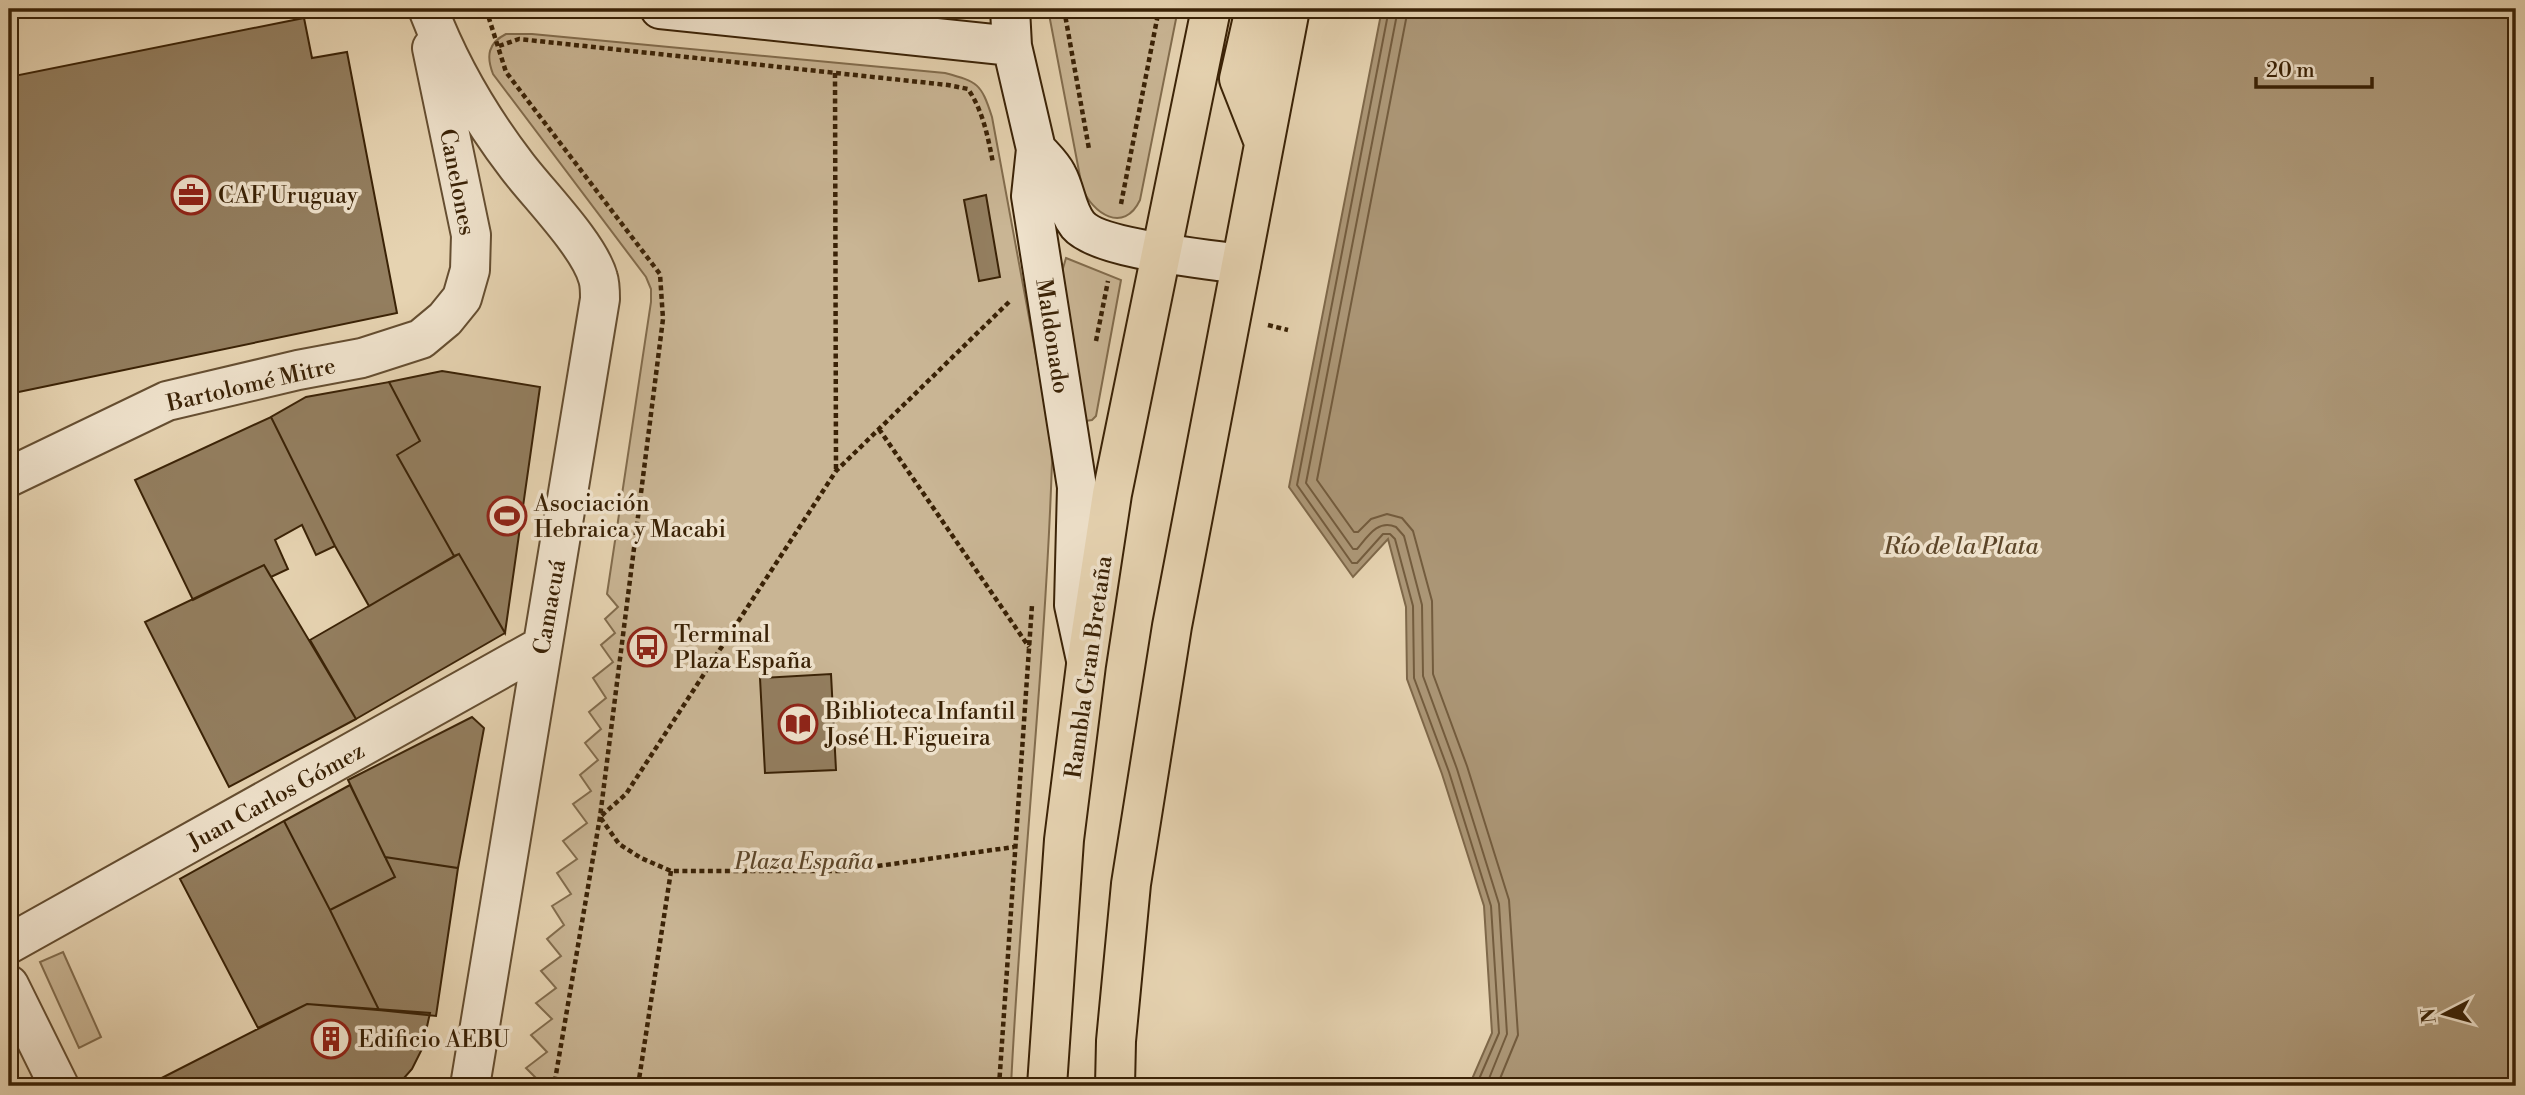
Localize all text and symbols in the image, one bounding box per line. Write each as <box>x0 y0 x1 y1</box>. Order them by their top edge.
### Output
scale bar <box>2256 46 2371 90</box>
text: 20 m <box>2266 58 2315 84</box>
street label: Canelones <box>433 127 481 238</box>
office icon: CAF Uruguay <box>170 174 212 216</box>
place label: CAF Uruguay <box>218 182 359 210</box>
street label: Maldonado <box>1029 277 1075 396</box>
street label: Bartolomé Mitre <box>163 352 338 418</box>
place label: Asociación Hebraica y Macabi <box>533 490 726 544</box>
sports icon: Asociación Hebraica y Macabi <box>486 495 528 537</box>
water label: Río de la Plata <box>1882 532 2039 562</box>
street label: Rambla Gran Bretaña <box>1060 554 1119 780</box>
street label: Camacuá <box>528 557 572 657</box>
place label: Terminal Plaza España <box>674 621 812 675</box>
bus stop icon: Terminal Plaza España <box>626 626 668 668</box>
place label: Biblioteca Infantil José H. Figueira <box>824 698 1015 752</box>
library icon: Biblioteca Infantil José H. Figueira <box>777 703 819 745</box>
street label: Juan Carlos Gómez <box>183 737 370 857</box>
park label: Plaza España <box>734 848 874 876</box>
north arrow <box>2410 979 2480 1050</box>
text: N <box>2416 1007 2442 1024</box>
building icon: Edificio AEBU <box>310 1018 352 1060</box>
place label: Edificio AEBU <box>358 1026 510 1054</box>

